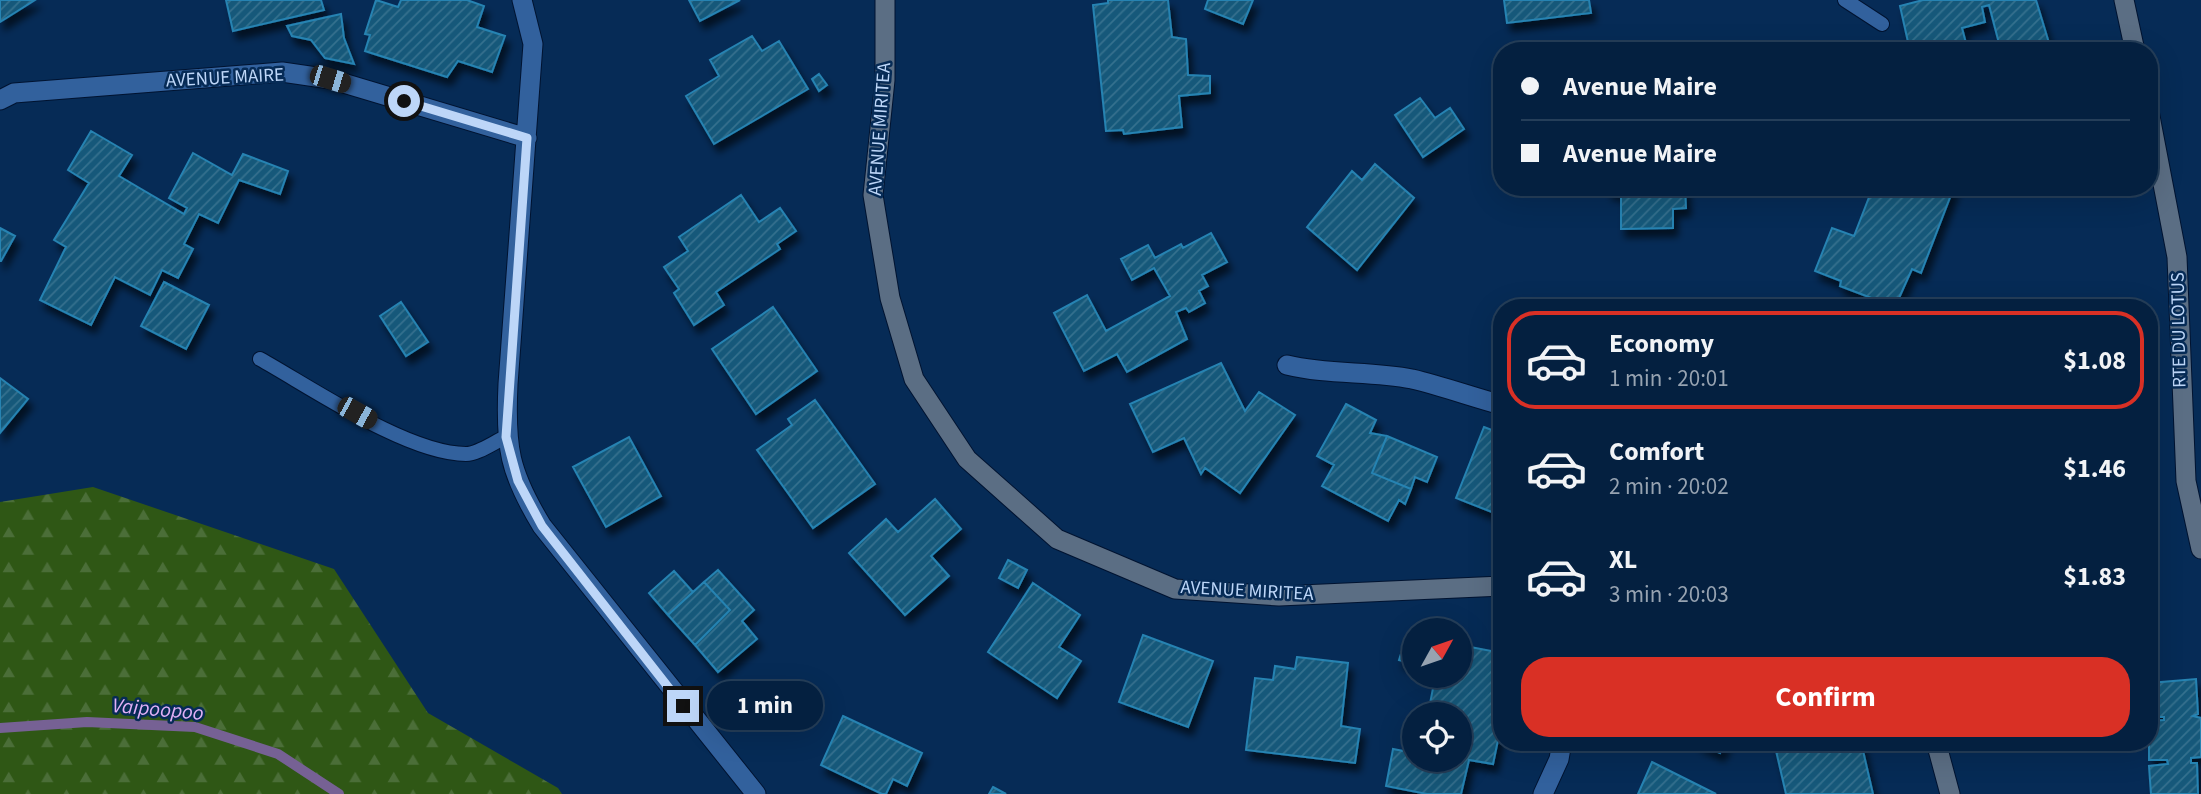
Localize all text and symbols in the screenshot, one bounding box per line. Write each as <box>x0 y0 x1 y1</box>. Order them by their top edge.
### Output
street label: AVENUE MAIRE <box>165 61 285 95</box>
street label: AVENUE MIRITEA <box>862 61 898 196</box>
car <box>307 63 354 95</box>
text: Avenue Maire <box>1563 68 1717 105</box>
route start <box>388 85 420 117</box>
text: Avenue Maire <box>1563 135 1717 172</box>
street label: RTE DU LOTUS <box>2164 272 2194 388</box>
text: Economy <box>1609 325 1714 362</box>
icon: car <box>1525 329 1588 392</box>
text: $1.08 <box>2063 342 2126 379</box>
text: 1 min · 20:01 <box>1609 362 1729 395</box>
car <box>334 394 381 432</box>
text: Comfort <box>1609 433 1704 470</box>
icon: car <box>1525 437 1588 500</box>
text: $1.46 <box>2063 450 2126 487</box>
text: 2 min · 20:02 <box>1609 470 1729 503</box>
text: XL <box>1609 541 1637 578</box>
icon: car <box>1525 545 1588 608</box>
text: $1.83 <box>2063 558 2126 595</box>
street label: AVENUE MIRITEA <box>1180 574 1315 608</box>
text: 3 min · 20:03 <box>1609 578 1729 611</box>
north arrow <box>1402 618 1472 688</box>
map controls <box>1402 618 1472 772</box>
button: Confirm <box>1521 657 2130 737</box>
callout: 1 min <box>708 682 823 730</box>
text: 1 min <box>737 689 793 722</box>
water label: Vaipoopoo <box>111 690 205 728</box>
route end <box>667 690 699 722</box>
button: locate <box>1402 702 1472 772</box>

